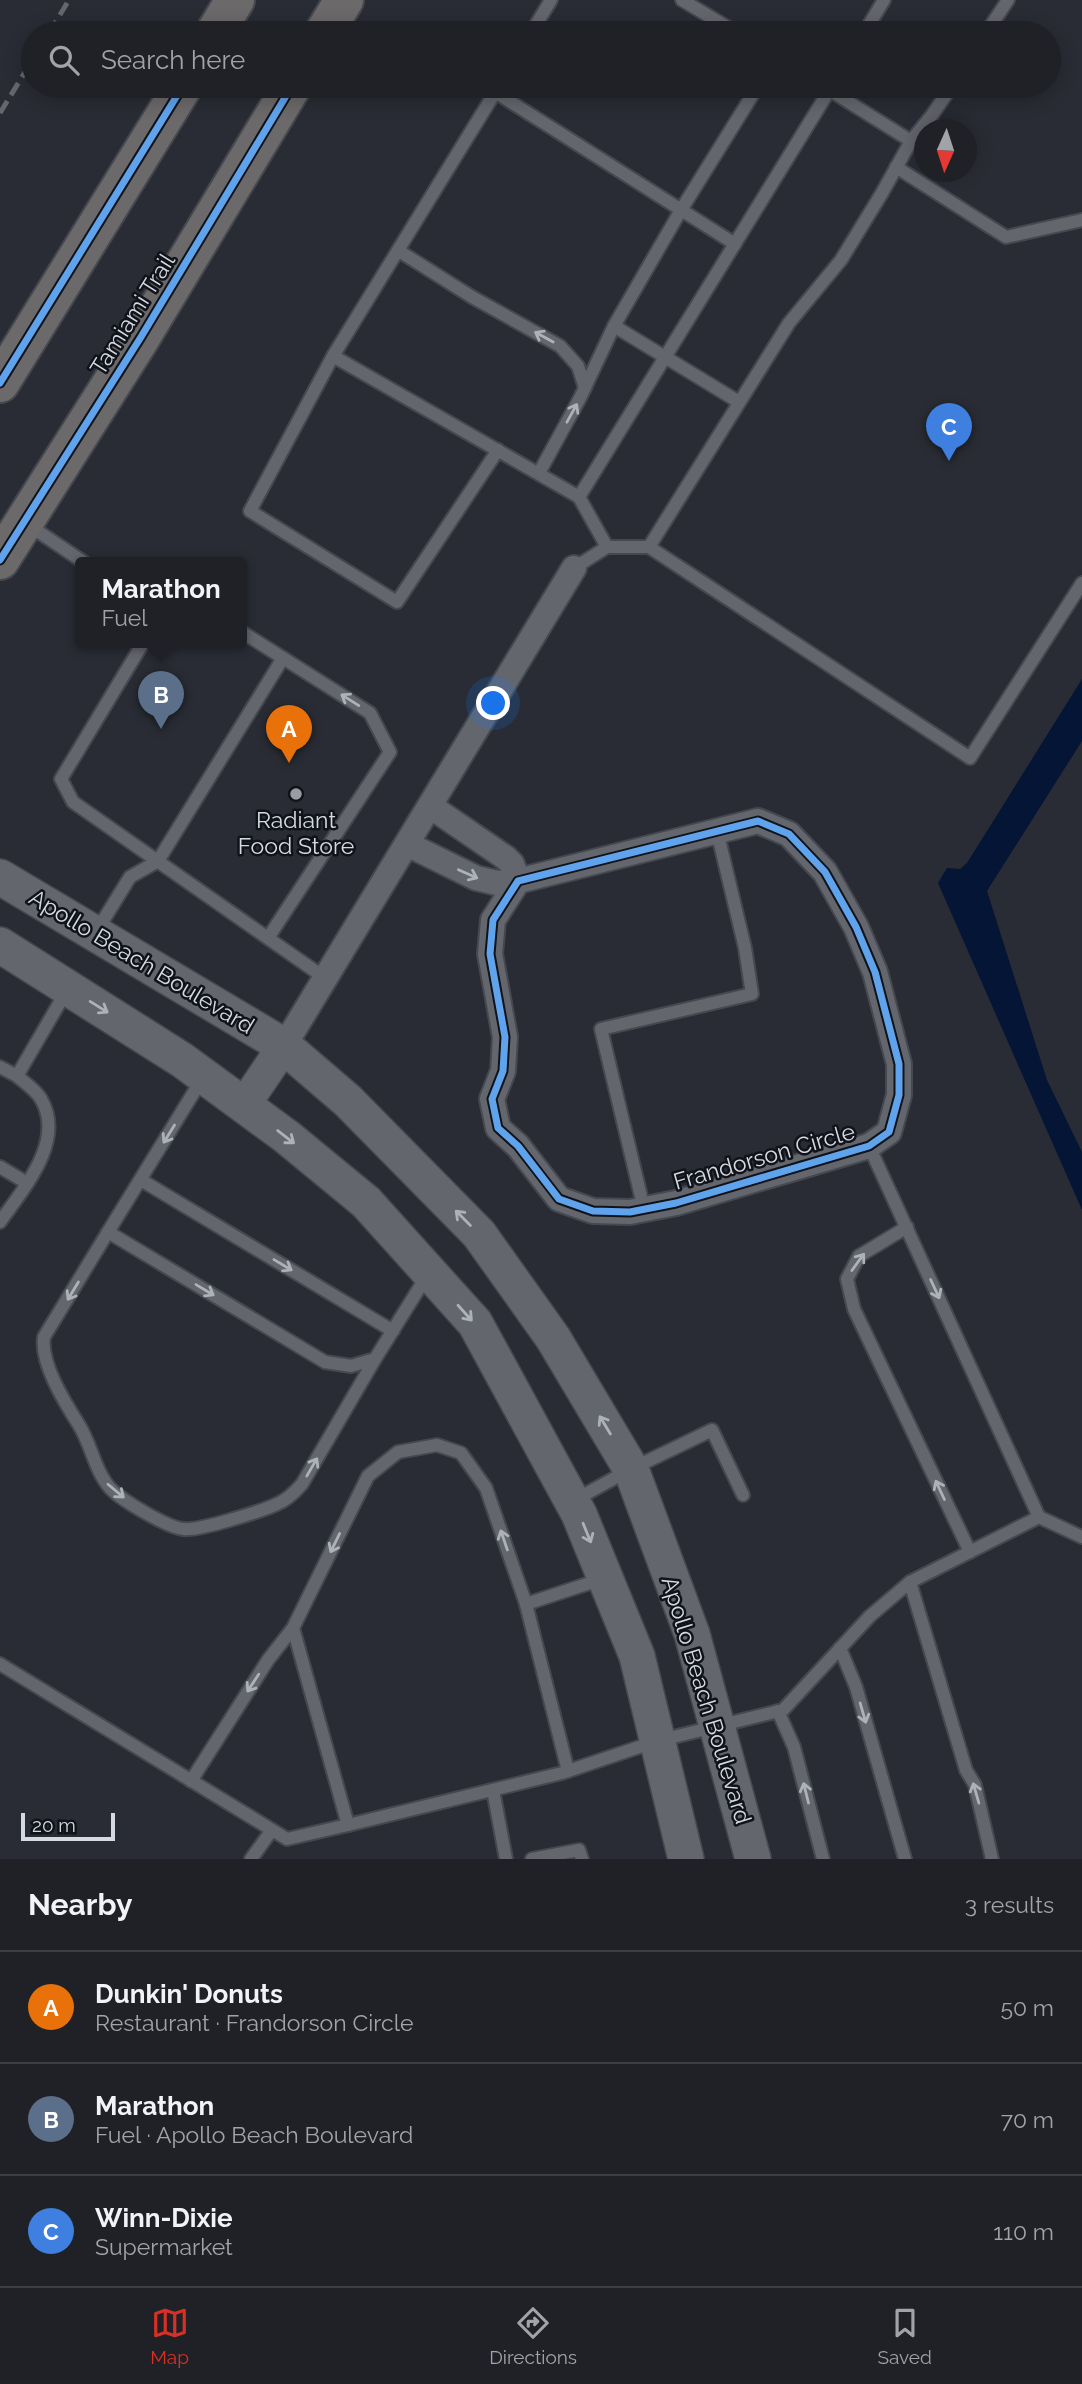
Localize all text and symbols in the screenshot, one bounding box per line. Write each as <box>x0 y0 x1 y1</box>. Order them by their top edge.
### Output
search box <box>21 21 1061 98</box>
icon: search <box>45 41 83 79</box>
text: Search here <box>101 45 245 75</box>
north arrow <box>914 119 977 182</box>
street label: Tamiami Trail <box>84 248 180 380</box>
one-way arrow <box>534 330 555 343</box>
pin: C <box>926 403 972 461</box>
one-way arrow <box>565 404 579 424</box>
popup <box>75 557 247 648</box>
text: Marathon <box>101 574 221 604</box>
text: Fuel <box>101 604 148 631</box>
pin: B <box>138 671 184 729</box>
your location <box>476 686 510 720</box>
one-way arrow <box>341 692 360 707</box>
pin: A <box>266 705 312 763</box>
marker: Radiant Food Store <box>288 786 304 802</box>
place label: Radiant Food Store <box>238 806 354 859</box>
one-way arrow <box>457 868 479 881</box>
street label: Apollo Beach Boulevard <box>25 883 259 1039</box>
one-way arrow <box>89 1001 109 1015</box>
street label: Frandorson Circle <box>670 1117 858 1195</box>
one-way arrow <box>161 1124 175 1144</box>
one-way arrow <box>277 1129 295 1144</box>
one-way arrow <box>455 1209 472 1226</box>
one-way arrow <box>850 1253 865 1272</box>
one-way arrow <box>273 1259 293 1273</box>
one-way arrow <box>929 1278 943 1299</box>
one-way arrow <box>65 1280 79 1300</box>
one-way arrow <box>194 1283 214 1297</box>
one-way arrow <box>457 1304 474 1321</box>
one-way arrow <box>598 1416 612 1436</box>
one-way arrow <box>305 1458 319 1478</box>
one-way arrow <box>933 1480 947 1501</box>
one-way arrow <box>106 1483 124 1498</box>
one-way arrow <box>581 1522 594 1543</box>
one-way arrow <box>497 1529 509 1551</box>
one-way arrow <box>327 1532 341 1553</box>
street label: Apollo Beach Boulevard <box>656 1573 758 1827</box>
one-way arrow <box>246 1673 260 1693</box>
one-way arrow <box>857 1701 870 1723</box>
one-way arrow <box>799 1782 812 1805</box>
one-way arrow <box>969 1782 982 1804</box>
scale bar <box>21 1810 116 1842</box>
text: 20 m <box>32 1814 76 1836</box>
text: Nearby <box>28 1887 132 1922</box>
text: 3 results <box>965 1891 1054 1918</box>
text: Dunkin' Donuts <box>95 1979 283 2009</box>
text: A <box>43 1994 59 2021</box>
text: 50 m <box>1000 1994 1054 2021</box>
text: Restaurant · Frandorson Circle <box>95 2009 413 2036</box>
text: Marathon <box>95 2091 214 2121</box>
text: B <box>43 2106 59 2133</box>
text: 70 m <box>1001 2106 1054 2133</box>
text: Fuel · Apollo Beach Boulevard <box>95 2121 413 2148</box>
text: Winn-Dixie <box>95 2203 232 2233</box>
text: C <box>43 2218 59 2245</box>
text: 110 m <box>993 2218 1054 2245</box>
text: Supermarket <box>95 2233 233 2260</box>
tab: Map <box>150 2304 189 2368</box>
tab: Directions <box>489 2304 577 2368</box>
tab: Saved <box>877 2304 932 2368</box>

